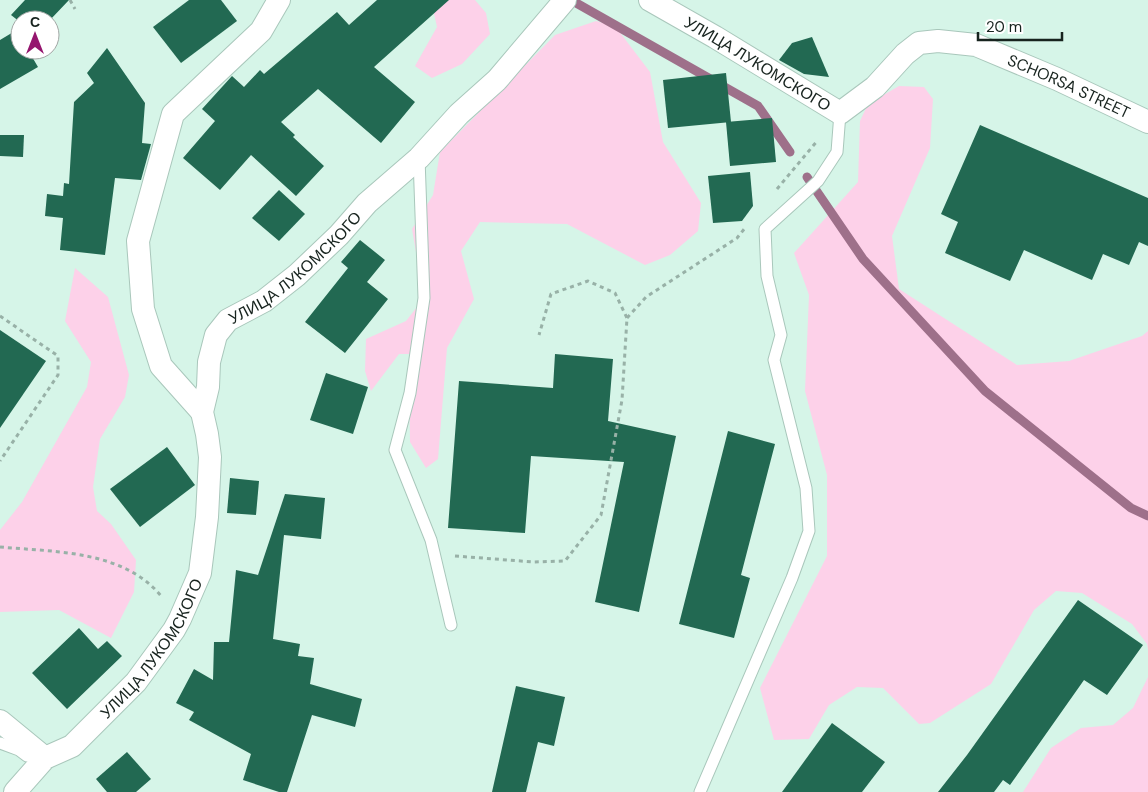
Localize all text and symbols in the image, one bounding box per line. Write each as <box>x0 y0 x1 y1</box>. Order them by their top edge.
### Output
north arrow <box>10 10 60 60</box>
scale bar <box>978 10 1062 42</box>
street label: УЛИЦА ЛУКОМСКОГО <box>681 11 835 116</box>
text: С <box>30 13 40 31</box>
text: 20 m <box>986 17 1022 37</box>
street label: SCHORSA STREET <box>1005 49 1134 123</box>
street label: УЛИЦА ЛУКОМСКОГО <box>225 207 366 328</box>
street label: УЛИЦА ЛУКОМСКОГО <box>95 575 207 723</box>

